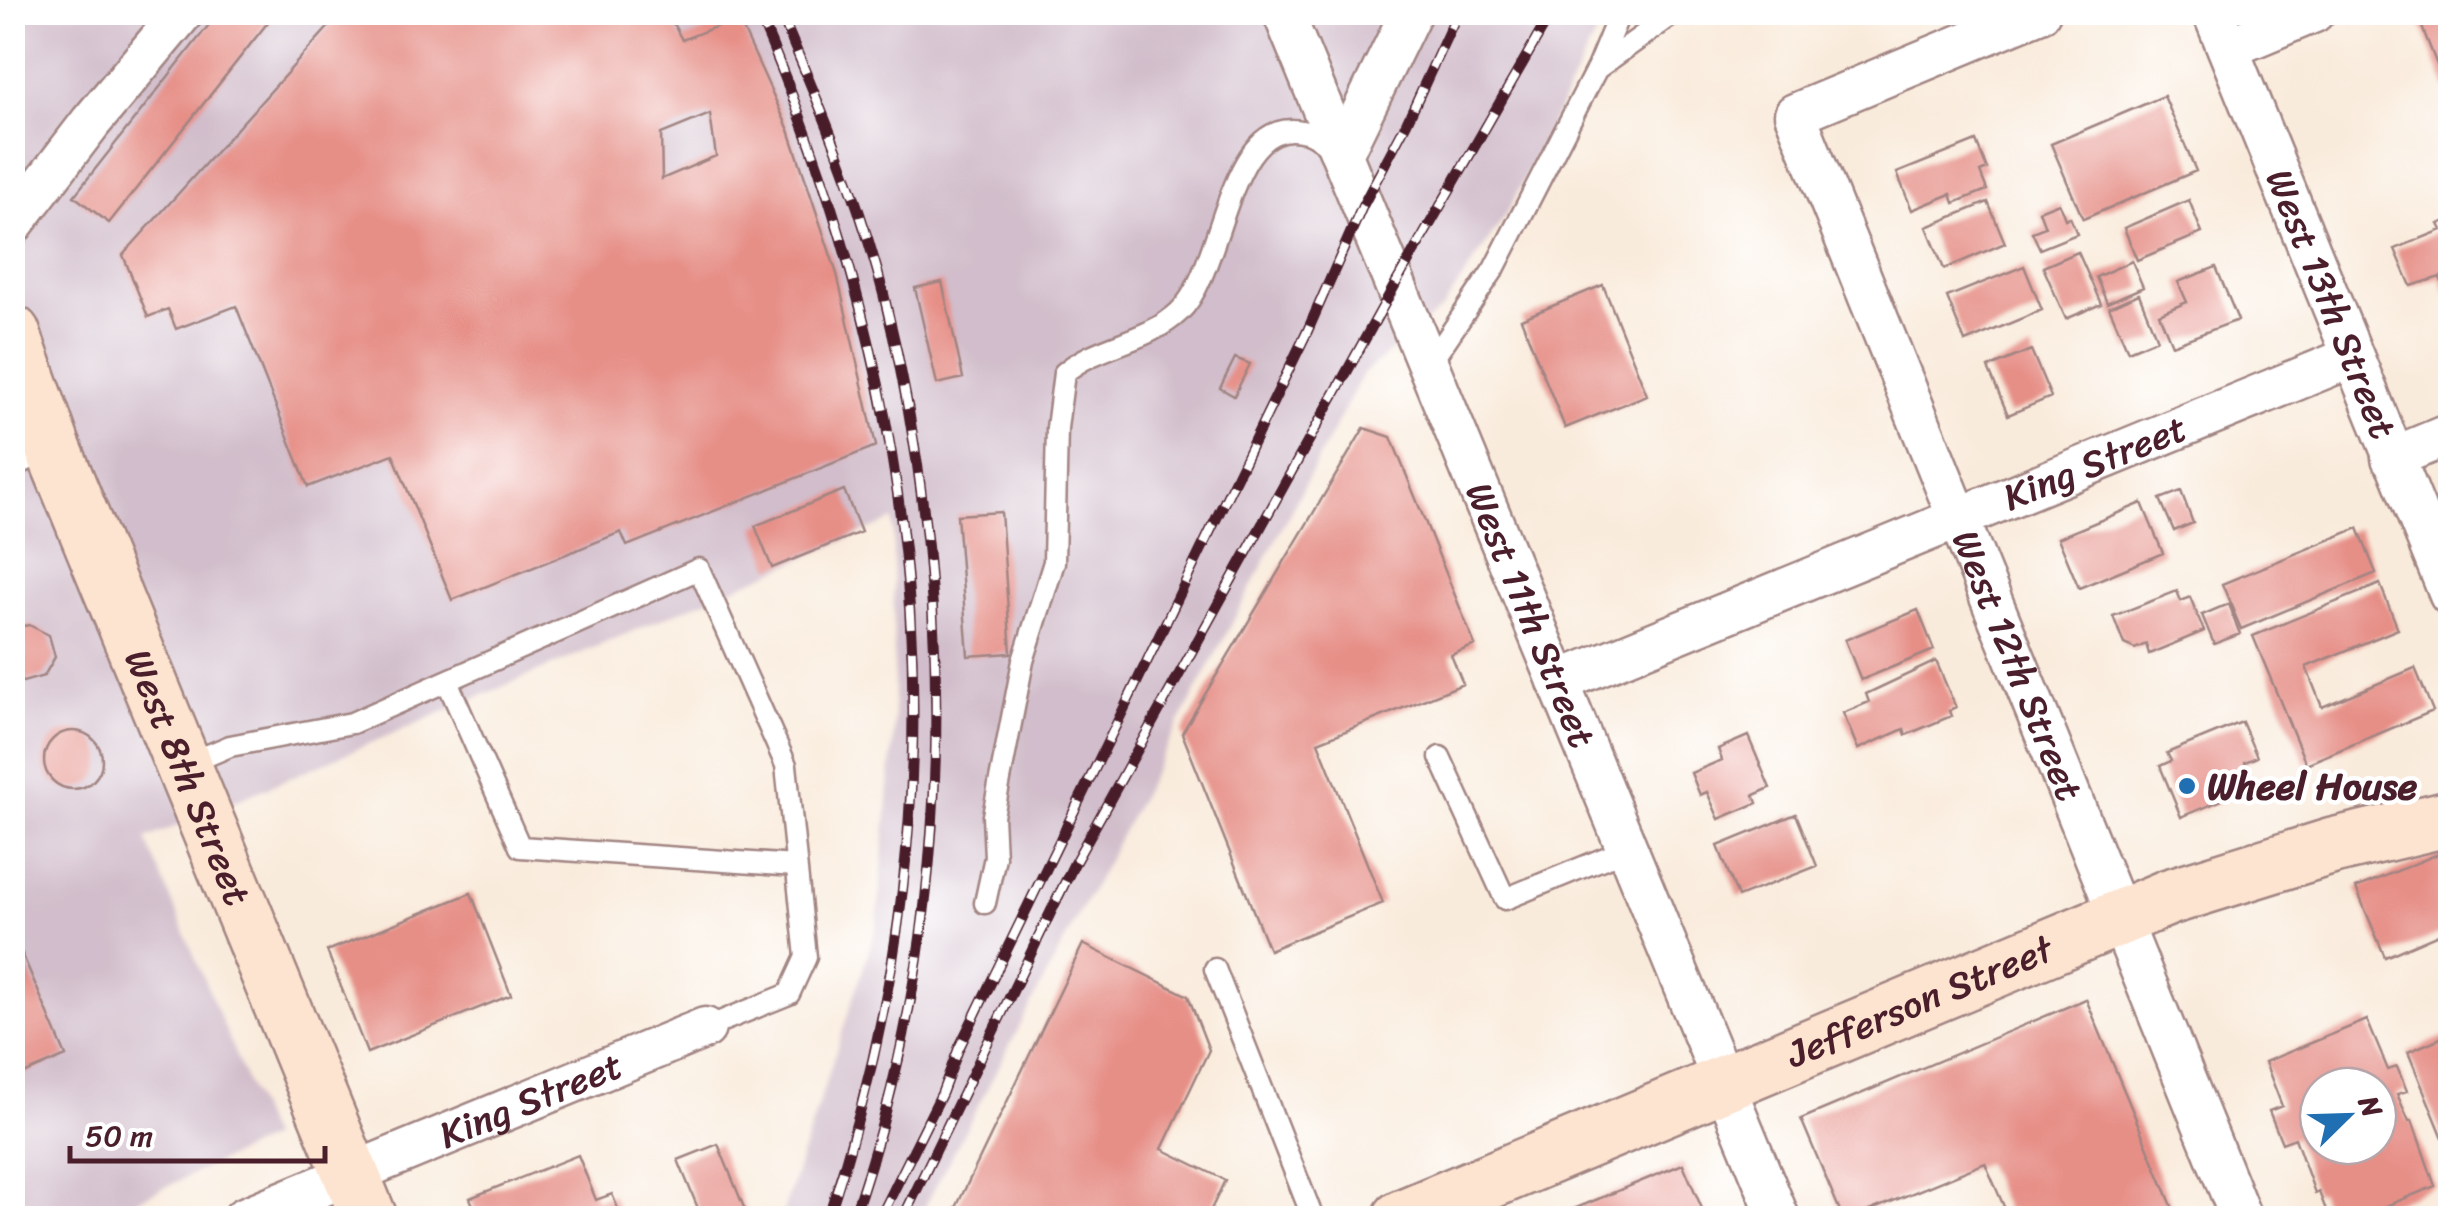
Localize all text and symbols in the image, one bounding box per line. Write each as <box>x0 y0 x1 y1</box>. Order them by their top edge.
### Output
street label: West 13th Street <box>2247 158 2417 449</box>
street label: King Street <box>1992 395 2197 530</box>
street label: West 11th Street <box>1446 472 1616 758</box>
street label: West 12th Street <box>1933 519 2103 811</box>
street label: West 8th Street <box>105 638 271 916</box>
place label: Wheel House <box>2207 753 2418 820</box>
marker: Wheel House <box>2176 775 2198 797</box>
street label: Jefferson Street <box>1774 915 2065 1088</box>
street label: King Street <box>428 1032 633 1168</box>
north arrow <box>2298 1066 2398 1166</box>
text: N <box>2344 1087 2397 1125</box>
scale bar <box>70 1101 325 1163</box>
text: 50 m <box>85 1109 153 1163</box>

